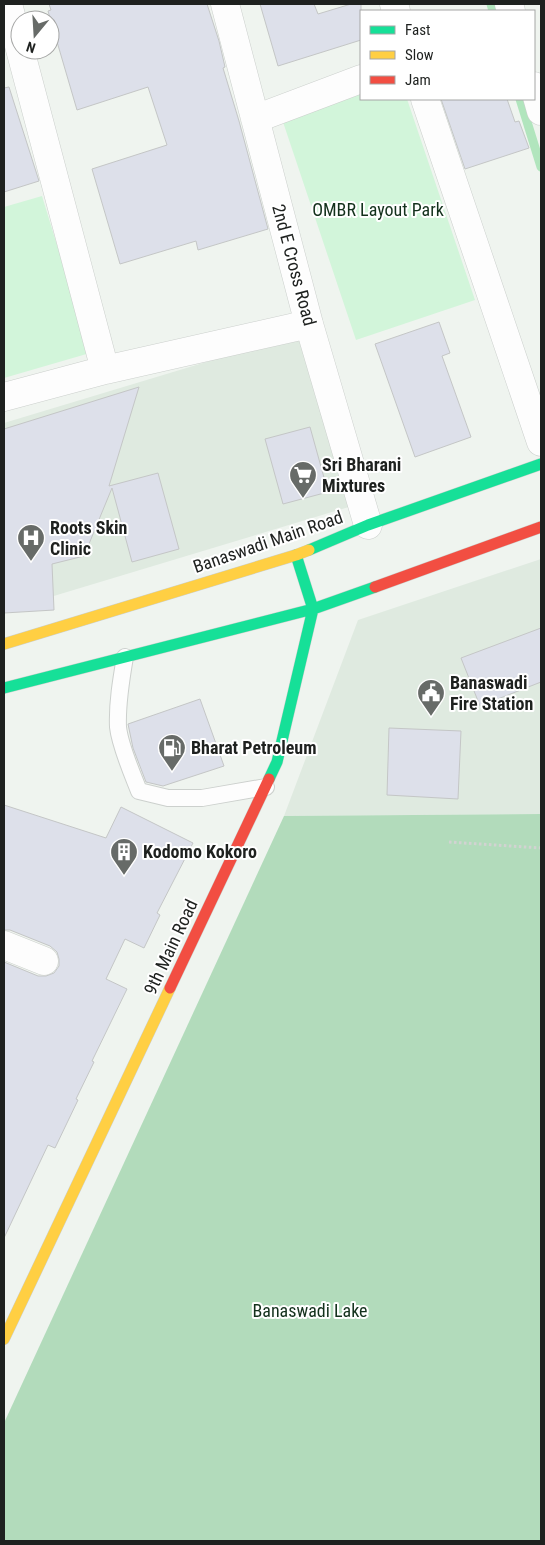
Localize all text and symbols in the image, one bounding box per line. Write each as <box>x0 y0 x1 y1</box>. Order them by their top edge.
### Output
north arrow <box>10 10 60 60</box>
legend <box>360 10 535 100</box>
text: Fast <box>405 21 430 39</box>
text: N <box>24 38 38 56</box>
text: Slow <box>405 46 434 64</box>
text: Jam <box>405 71 431 89</box>
park label: OMBR Layout Park <box>312 199 444 220</box>
street label: 2nd E Cross Road <box>268 202 321 328</box>
place label: Sri Bharani Mixtures <box>322 454 401 496</box>
supermarket icon: Sri Bharani Mixtures <box>288 460 318 499</box>
street label: Banaswadi Main Road <box>190 506 345 577</box>
place label: Roots Skin Clinic <box>50 517 127 559</box>
hospital icon: Roots Skin Clinic <box>16 523 46 562</box>
place label: Banaswadi Fire Station <box>450 672 533 714</box>
public building icon: Banaswadi Fire Station <box>416 678 446 717</box>
fuel station icon: Bharat Petroleum <box>157 733 187 772</box>
place label: Bharat Petroleum <box>191 737 316 758</box>
building icon: Kodomo Kokoro <box>109 837 139 876</box>
place label: Kodomo Kokoro <box>143 841 257 862</box>
street label: 9th Main Road <box>139 896 202 998</box>
park label: Banaswadi Lake <box>252 1300 368 1321</box>

